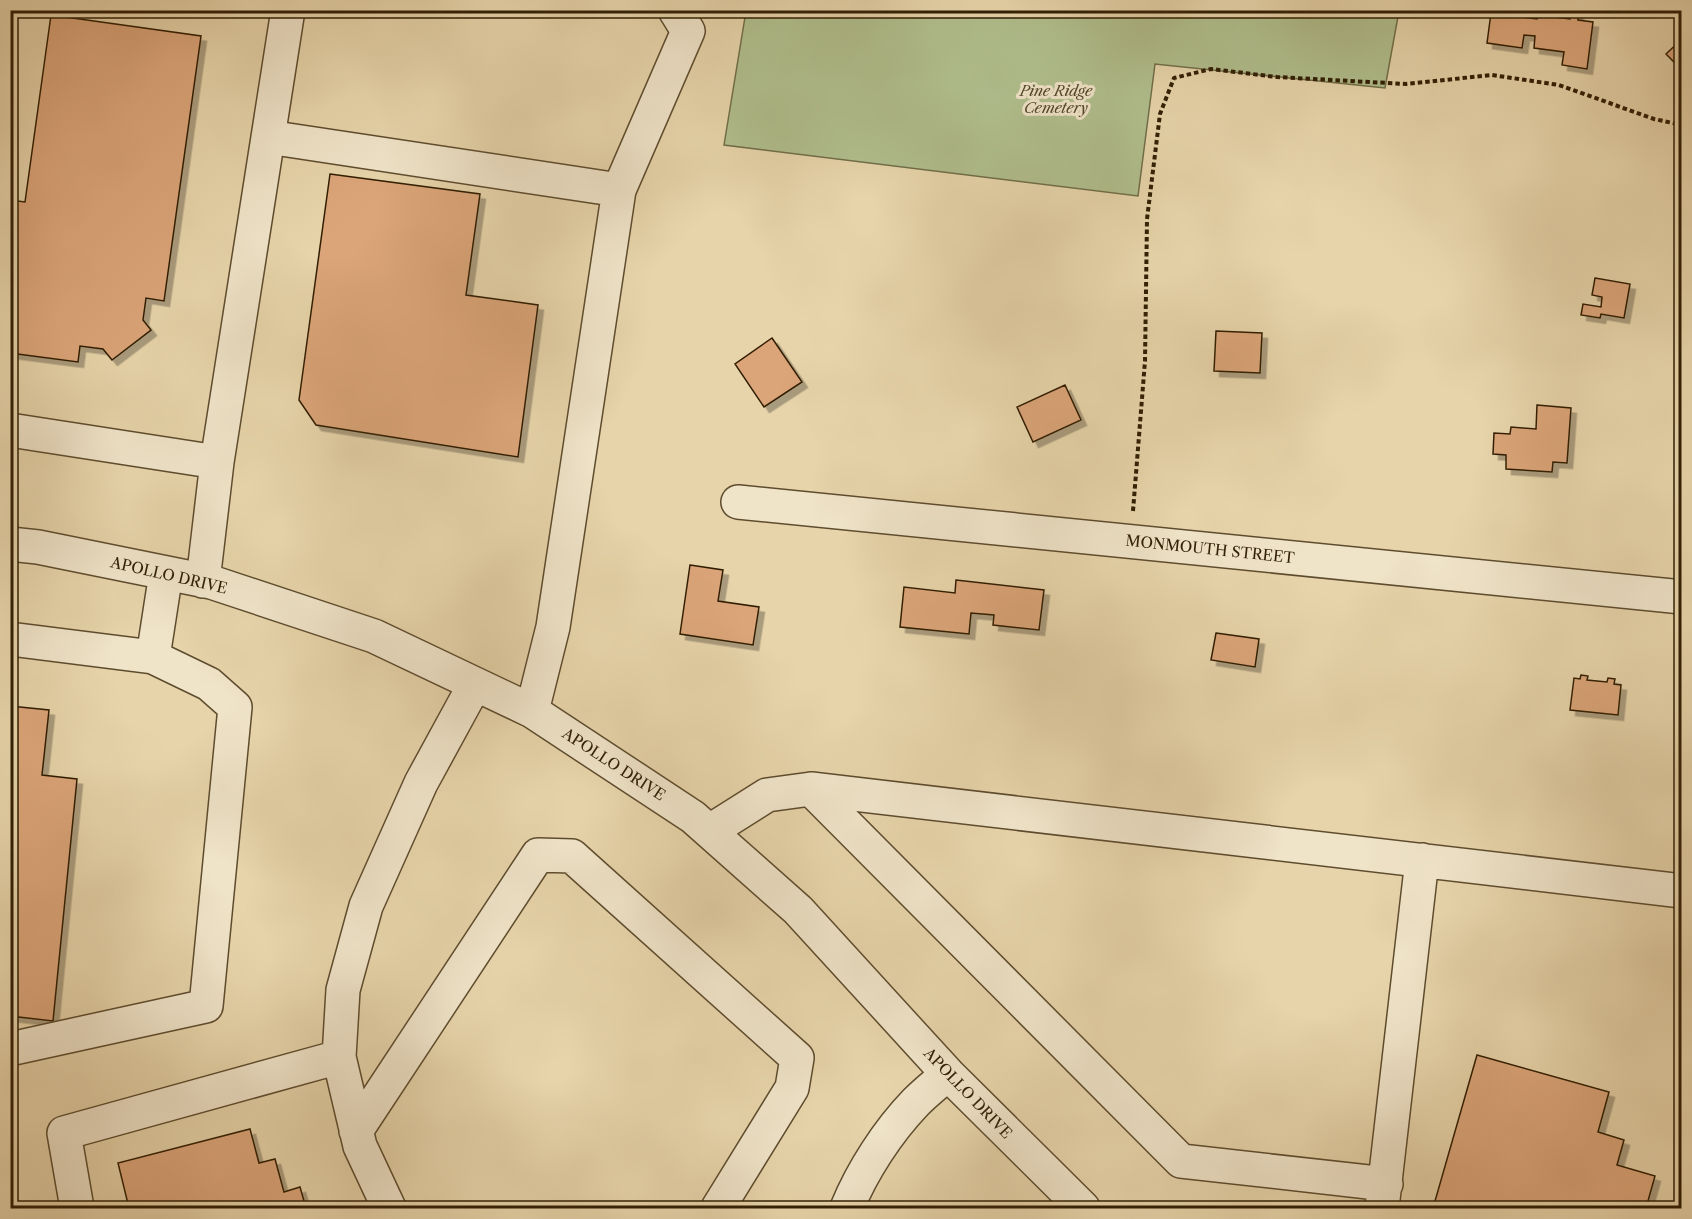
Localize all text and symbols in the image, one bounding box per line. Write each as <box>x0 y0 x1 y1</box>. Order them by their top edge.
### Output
park label: Pine Ridge Cemetery <box>1019 81 1093 117</box>
street label: MONMOUTH STREET <box>1125 531 1296 567</box>
street label: APOLLO DRIVE <box>108 552 229 598</box>
street label: APOLLO DRIVE <box>558 723 669 804</box>
street label: APOLLO DRIVE <box>919 1043 1016 1142</box>

